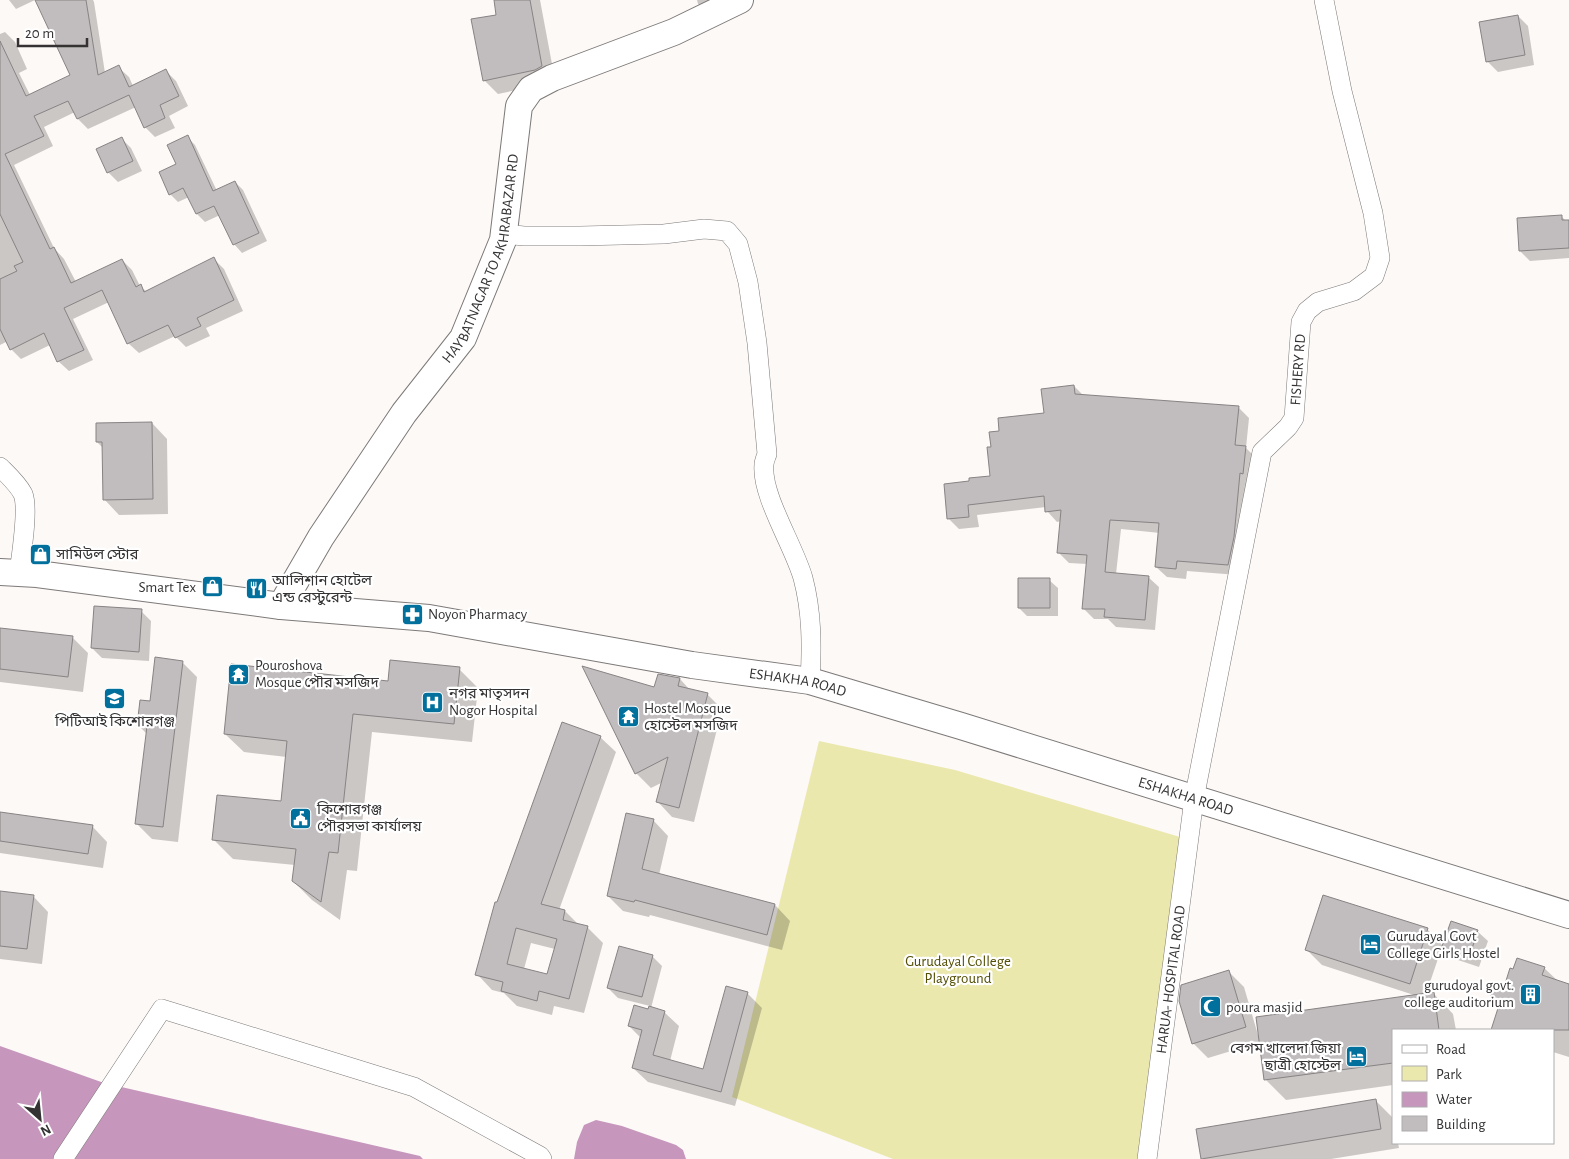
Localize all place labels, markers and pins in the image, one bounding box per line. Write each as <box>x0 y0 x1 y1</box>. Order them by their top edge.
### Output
shop icon: সামিউল স্টোর <box>28 542 52 566</box>
place label: সামিউল স্টোর <box>55 546 140 562</box>
place label: আলিশান হোটেল এন্ড রেস্টুরেন্ট <box>271 572 373 606</box>
shop icon: Smart Tex <box>200 575 224 599</box>
restaurant icon: আলিশান হোটেল এন্ড রেস্টুরেন্ট <box>244 577 268 601</box>
place label: Smart Tex <box>138 580 196 595</box>
pharmacy icon: Noyon Pharmacy <box>400 602 424 626</box>
place label: Noyon Pharmacy <box>428 607 528 622</box>
place label: Pouroshova Mosque পৌর মসজিদ <box>255 658 380 690</box>
temple icon: Pouroshova Mosque পৌর মসজিদ <box>227 662 251 686</box>
school or university icon: পিটিআই কিশোরগঞ্জ <box>103 686 127 710</box>
place label: নগর মাতৃসদন Nogor Hospital <box>448 686 538 718</box>
hospital icon: নগর মাতৃসদন Nogor Hospital <box>421 690 445 714</box>
place label: Hostel Mosque হোস্টেল মসজিদ <box>644 701 738 733</box>
temple icon: Hostel Mosque হোস্টেল মসজিদ <box>616 705 640 729</box>
place label: পিটিআই কিশোরগঞ্জ <box>54 713 175 729</box>
place label: কিশোরগঞ্জ পৌরসভা কার্যালয় <box>316 801 422 834</box>
public building icon: কিশোরগঞ্জ পৌরসভা কার্যালয় <box>289 806 313 830</box>
place label: Gurudayal Govt College Girls Hostel <box>1387 929 1500 961</box>
hotel icon: Gurudayal Govt College Girls Hostel <box>1359 933 1383 957</box>
place label: gurudoyal govt. college auditorium <box>1404 978 1514 1010</box>
building icon: gurudoyal govt. college auditorium <box>1518 982 1542 1006</box>
mosque icon: poura masjid <box>1198 995 1222 1019</box>
place label: poura masjid <box>1226 1000 1303 1015</box>
place label: বেগম খালেদা জিয়া ছাত্রী হোস্টেল <box>1230 1040 1342 1073</box>
hotel icon: বেগম খালেদা জিয়া ছাত্রী হোস্টেল <box>1345 1045 1369 1069</box>

